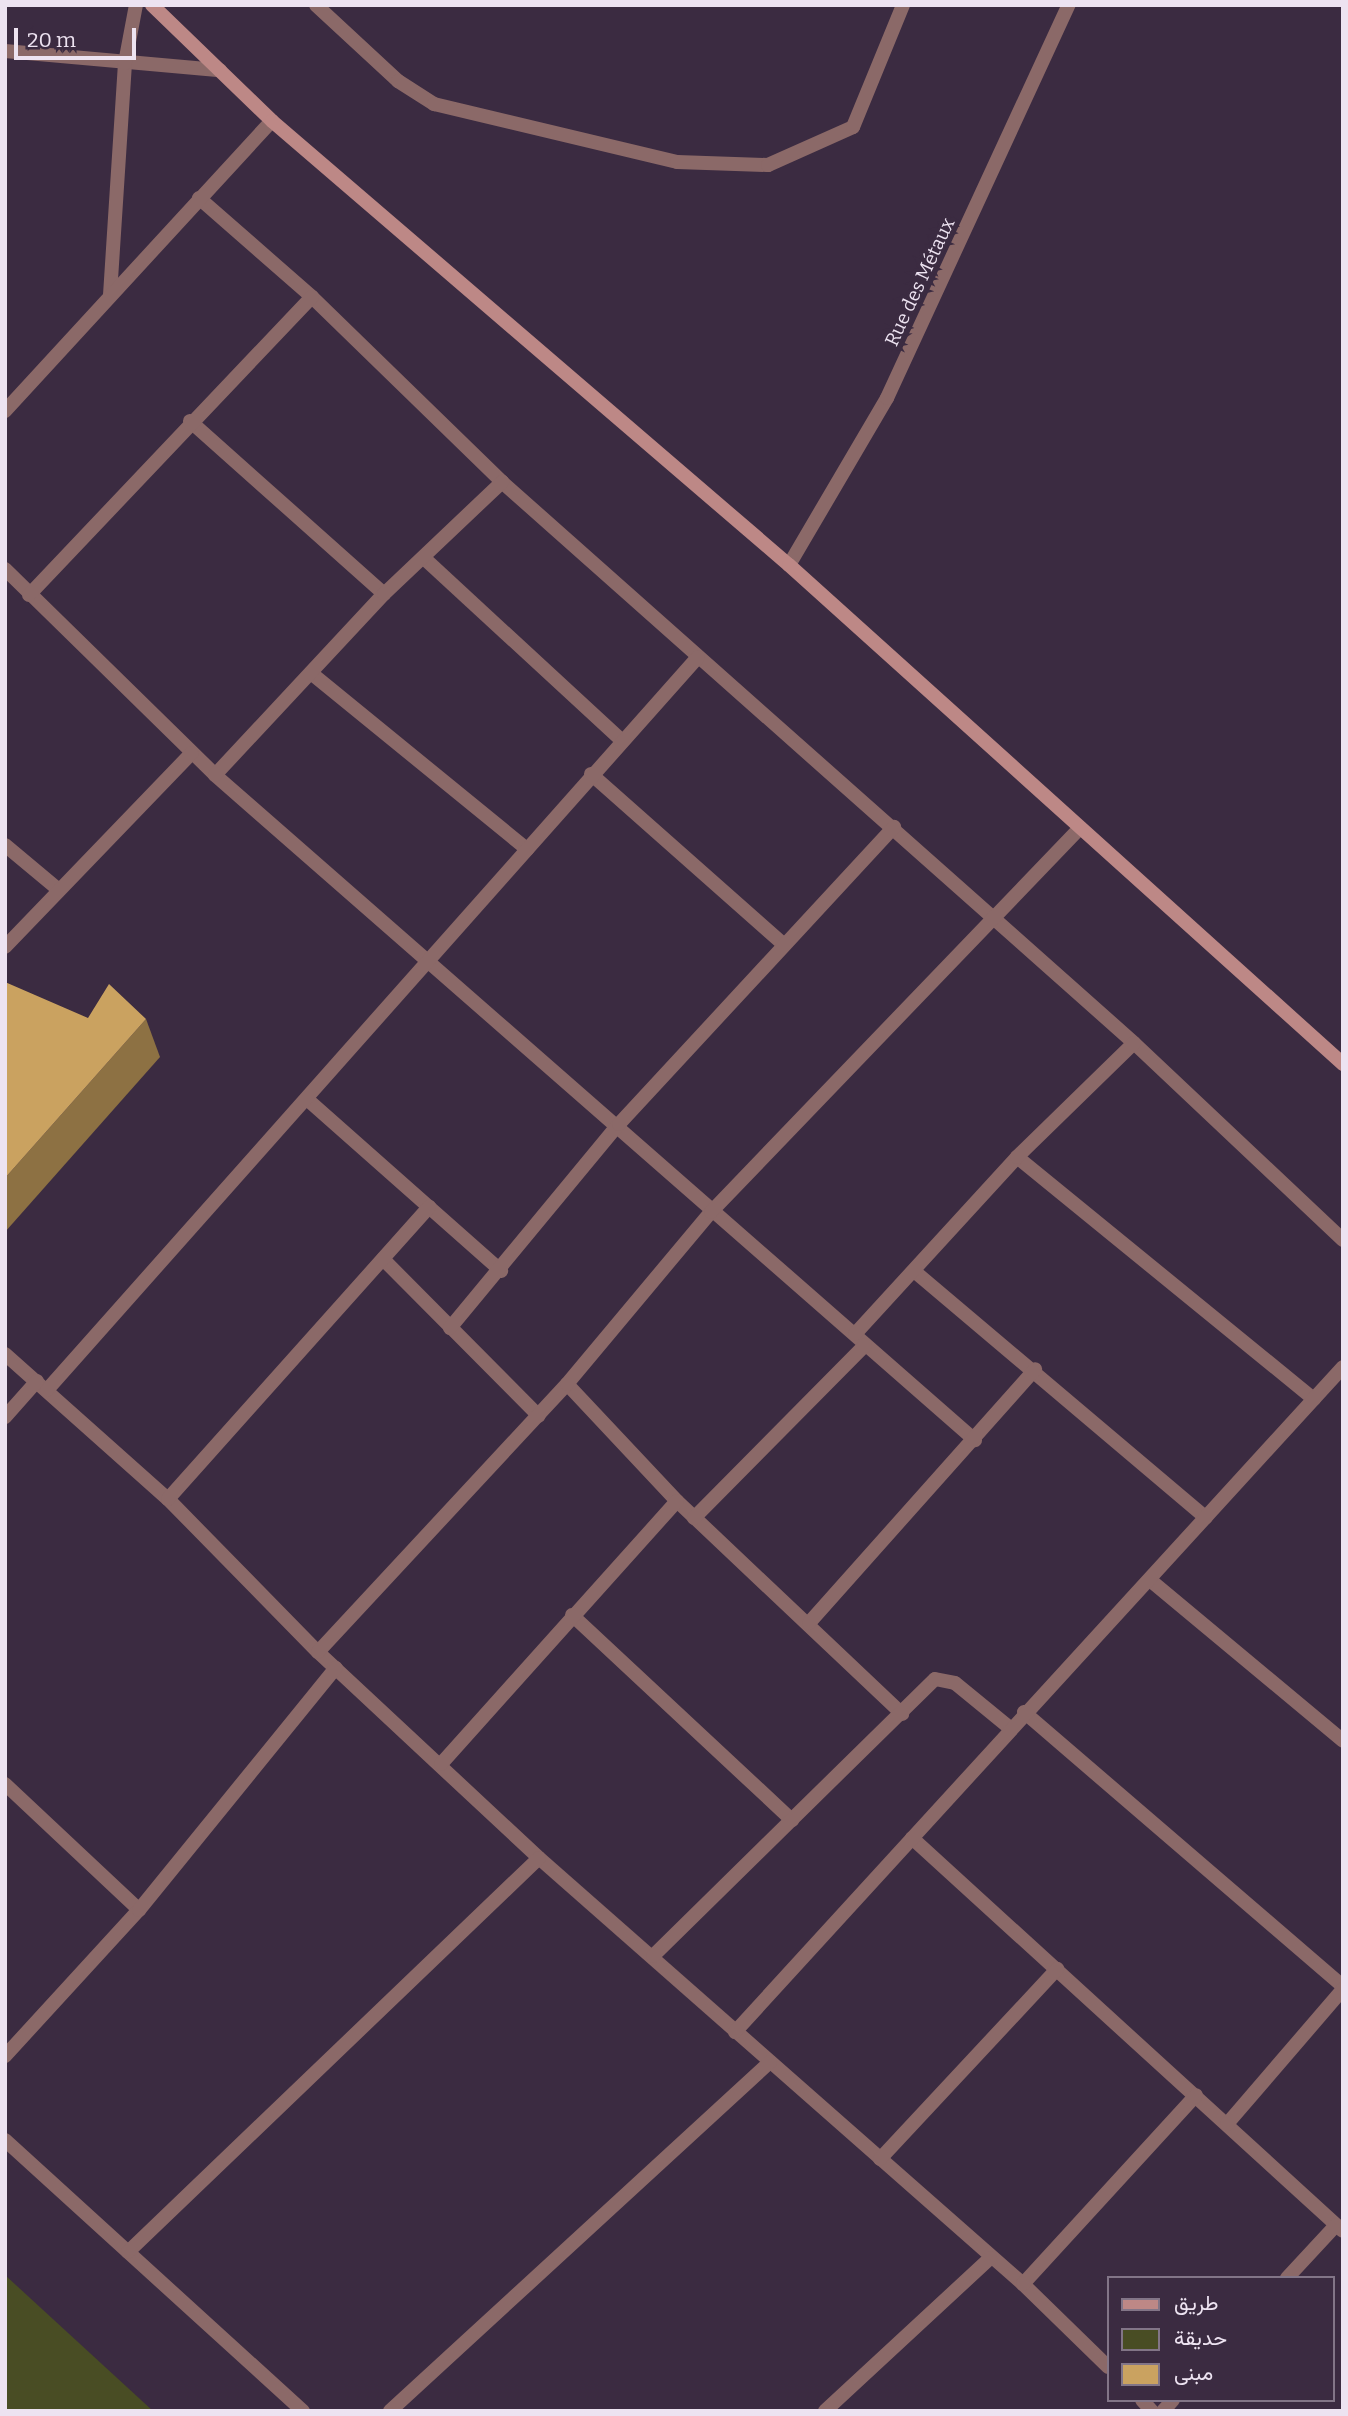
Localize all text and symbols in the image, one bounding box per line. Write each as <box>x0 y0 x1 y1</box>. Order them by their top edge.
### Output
scale bar <box>18 14 140 58</box>
text: 20 m <box>27 27 76 53</box>
street label: Rue des Métaux <box>880 214 960 350</box>
legend <box>1106 2276 1334 2402</box>
text: طريق <box>1174 2290 1219 2316</box>
text: حديقة <box>1174 2325 1227 2351</box>
text: مبنى <box>1174 2360 1213 2386</box>

